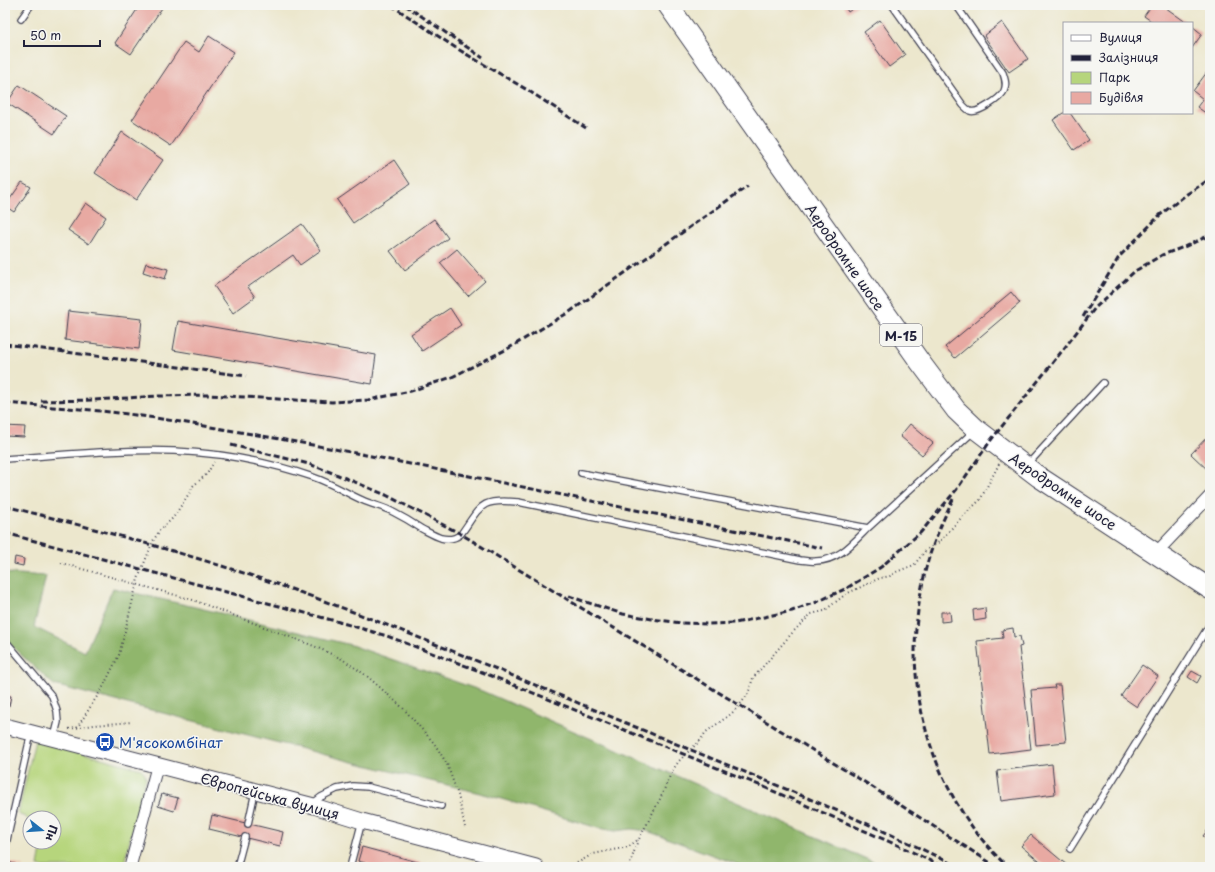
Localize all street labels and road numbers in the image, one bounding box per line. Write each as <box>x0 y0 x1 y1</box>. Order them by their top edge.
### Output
street label: Аеродромне шосе <box>800 199 890 315</box>
road number: М-15 <box>880 324 922 346</box>
street label: Аеродромне шосе <box>1005 447 1121 535</box>
street label: Європейська вулиця <box>198 767 342 825</box>

